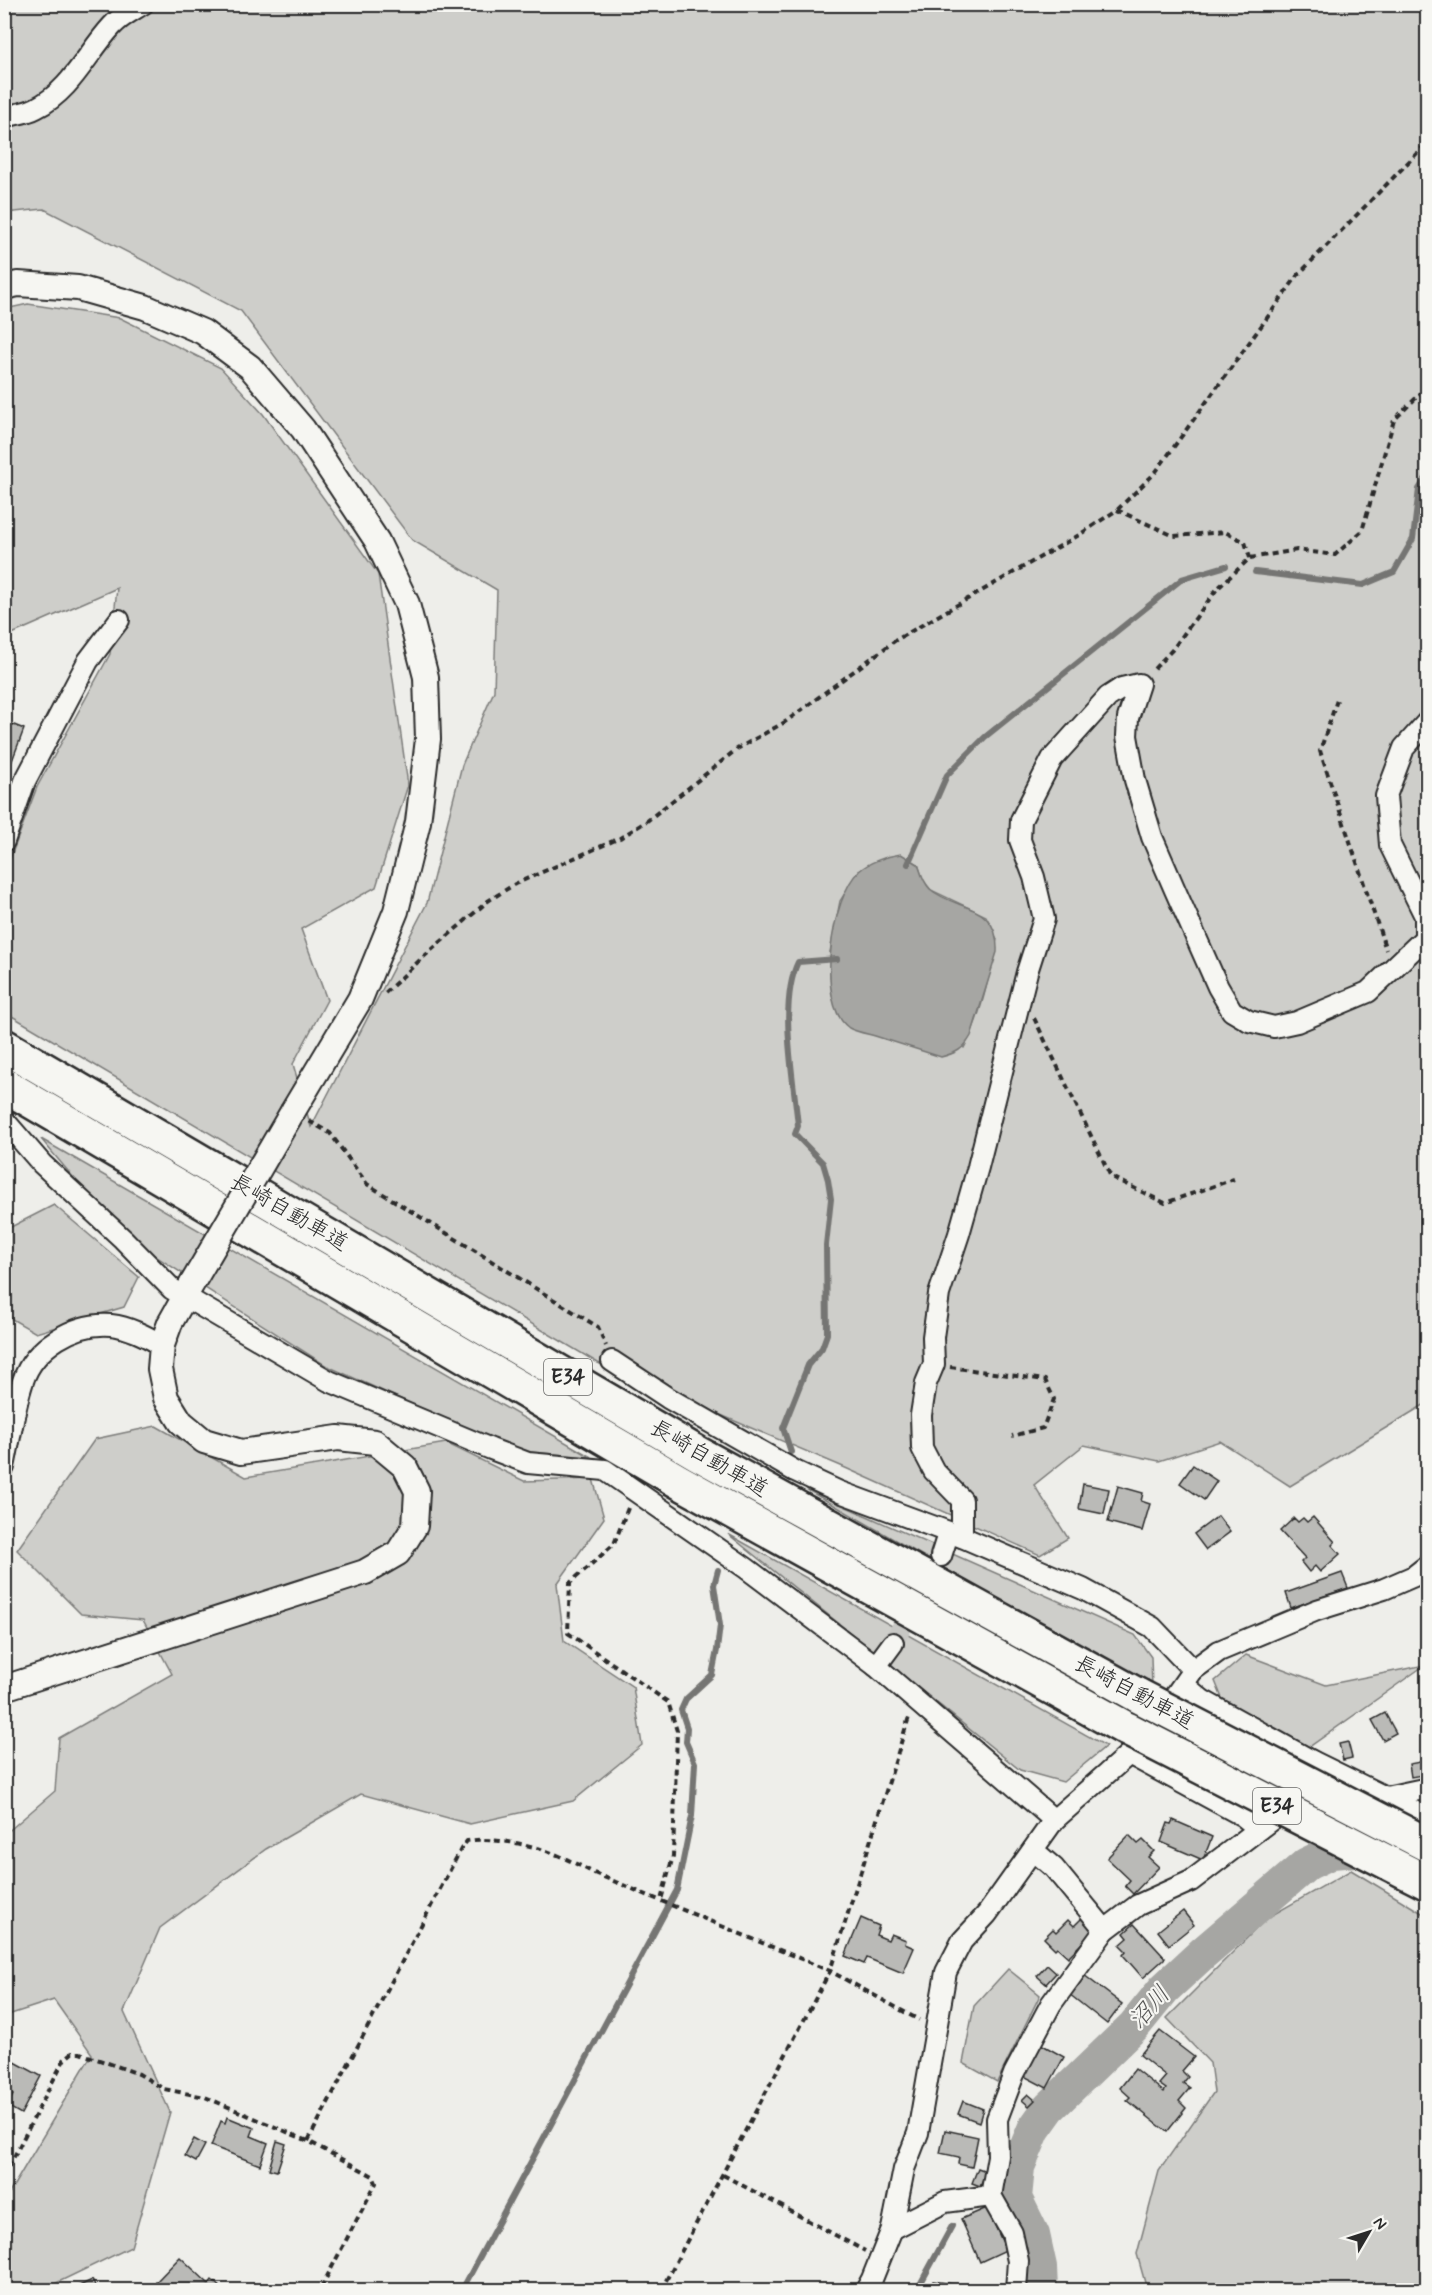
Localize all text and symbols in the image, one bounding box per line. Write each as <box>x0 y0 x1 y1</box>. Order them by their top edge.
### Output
street label: 長崎自動車道 <box>225 1168 353 1258</box>
road number: E34 <box>544 1359 592 1395</box>
street label: 長崎自動車道 <box>645 1414 773 1504</box>
street label: 長崎自動車道 <box>1069 1650 1199 1736</box>
road number: E34 <box>1253 1788 1301 1824</box>
water label: 沼川 <box>1122 1980 1178 2036</box>
north arrow <box>1339 2202 1399 2262</box>
text: N <box>1368 2213 1391 2234</box>

